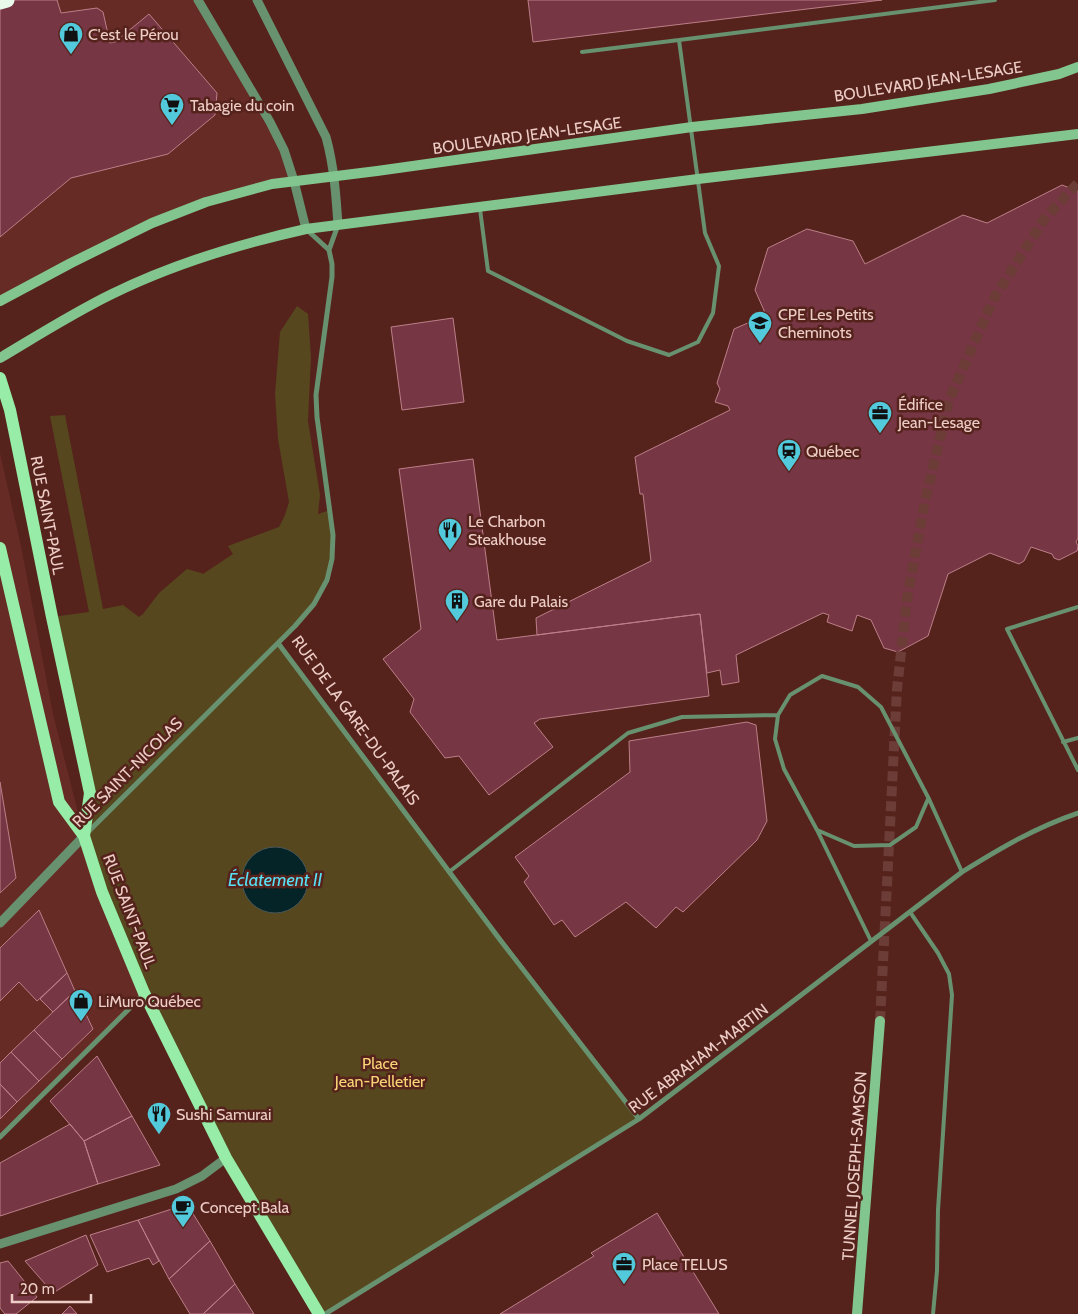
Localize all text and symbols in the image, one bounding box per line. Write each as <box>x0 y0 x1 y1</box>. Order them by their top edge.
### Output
shop icon: C'est le Pérou <box>58 21 84 55</box>
place label: C'est le Pérou <box>88 25 179 44</box>
street label: BOULEVARD JEAN-LESAGE <box>833 57 1024 106</box>
supermarket icon: Tabagie du coin <box>159 92 185 126</box>
place label: Tabagie du coin <box>190 96 294 115</box>
street label: BOULEVARD JEAN-LESAGE <box>431 113 623 158</box>
place label: CPE Les Petits Cheminots <box>778 305 874 342</box>
school or university icon: CPE Les Petits Cheminots <box>747 310 773 344</box>
place label: Édifice Jean-Lesage <box>897 395 980 432</box>
office icon: Édifice Jean-Lesage <box>867 400 893 434</box>
station icon: Québec <box>776 438 802 472</box>
place label: Québec <box>806 442 859 461</box>
street label: RUE SAINT-PAUL <box>27 454 68 576</box>
place label: Le Charbon Steakhouse <box>468 512 546 549</box>
restaurant icon: Le Charbon Steakhouse <box>437 517 463 551</box>
building icon: Gare du Palais <box>444 588 470 622</box>
place label: Gare du Palais <box>474 592 568 611</box>
street label: RUE DE LA GARE-DU-PALAIS <box>288 632 423 809</box>
street label: RUE SAINT-NICOLAS <box>69 714 186 831</box>
street label: RUE SAINT-PAUL <box>99 851 160 971</box>
water label: Éclatement II <box>228 868 322 891</box>
shop icon: LiMuro Québec <box>68 988 94 1022</box>
place label: LiMuro Québec <box>98 992 201 1011</box>
street label: RUE ABRAHAM-MARTIN <box>625 1000 772 1117</box>
park label: Place Jean-Pelletier <box>334 1054 426 1091</box>
street label: TUNNEL JOSEPH-SAMSON <box>838 1071 871 1261</box>
restaurant icon: Sushi Samurai <box>146 1101 172 1135</box>
place label: Sushi Samurai <box>176 1105 271 1124</box>
cafe icon: Concept Bala <box>170 1194 196 1228</box>
place label: Concept Bala <box>200 1198 290 1217</box>
office icon: Place TELUS <box>611 1251 637 1285</box>
place label: Place TELUS <box>642 1255 728 1274</box>
scale bar <box>12 1272 91 1304</box>
text: 20 m <box>20 1280 55 1298</box>

